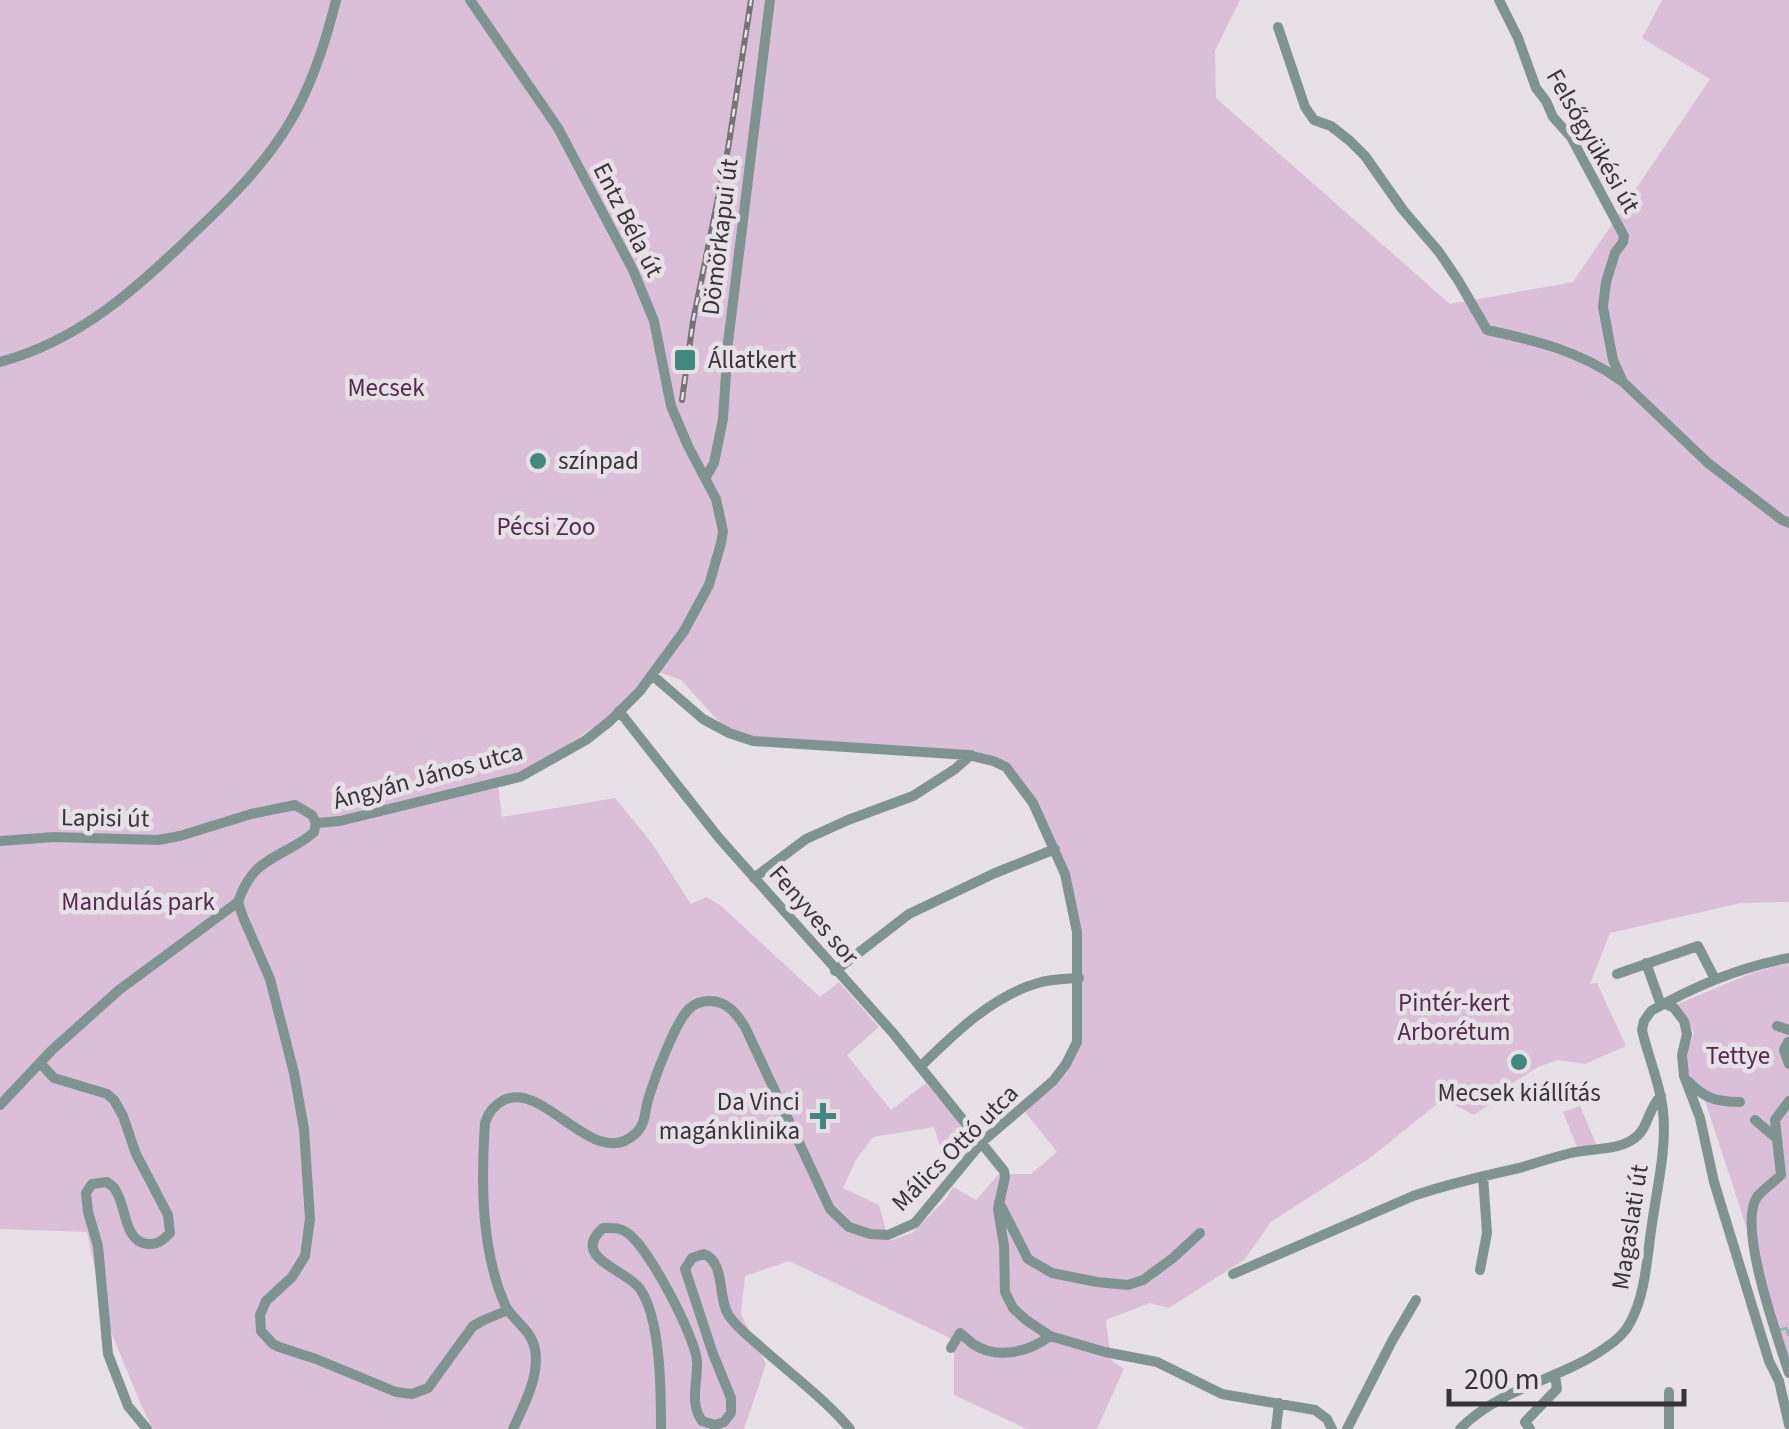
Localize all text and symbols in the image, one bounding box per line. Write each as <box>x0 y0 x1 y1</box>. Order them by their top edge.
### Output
street label: Felsőgyükési út <box>1537 62 1649 220</box>
street label: Dömörkapui út <box>693 156 748 317</box>
street label: Entz Béla út <box>584 157 672 284</box>
place label: Állatkert <box>708 342 797 378</box>
marker: Állatkert <box>672 347 698 373</box>
park label: Mecsek <box>347 370 425 406</box>
place label: színpad <box>558 443 639 479</box>
marker: színpad <box>527 450 549 472</box>
park label: Pécsi Zoo <box>496 509 596 545</box>
street label: Ángyán János utca <box>329 733 527 819</box>
street label: Lapisi út <box>60 799 150 837</box>
street label: Fenyves sor <box>760 857 868 973</box>
park label: Mandulás park <box>61 884 215 920</box>
park label: Pintér-kert Arborétum <box>1398 985 1510 1050</box>
park label: Tettye <box>1706 1038 1770 1074</box>
marker: Mecsek kiállítás <box>1508 1051 1530 1073</box>
place label: Mecsek kiállítás <box>1437 1075 1601 1111</box>
street label: Málics Ottó utca <box>883 1076 1027 1220</box>
place label: Da Vinci magánklinika <box>659 1084 800 1149</box>
marker: Da Vinci magánklinika <box>810 1103 836 1129</box>
street label: Magaslati út <box>1602 1161 1658 1292</box>
scale bar <box>1449 1344 1684 1406</box>
text: 200 m <box>1464 1358 1540 1401</box>

